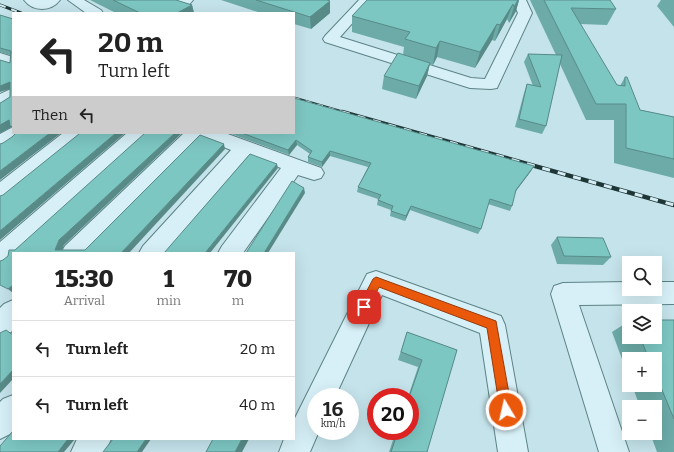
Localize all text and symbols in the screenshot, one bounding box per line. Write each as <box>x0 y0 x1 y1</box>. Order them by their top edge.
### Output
text: 20 m <box>98 26 163 59</box>
icon: left <box>32 28 84 80</box>
text: Turn left <box>98 60 170 82</box>
icon: left <box>76 104 98 126</box>
text: Then <box>32 106 68 124</box>
map controls <box>622 256 662 440</box>
button: search <box>622 256 662 296</box>
text: 15:30 <box>55 265 114 293</box>
text: 1 <box>164 265 174 293</box>
text: 70 <box>224 265 252 293</box>
pin <box>347 290 381 324</box>
text: Arrival <box>64 293 105 308</box>
text: min <box>157 293 181 308</box>
text: m <box>232 293 244 308</box>
icon: arrive <box>353 296 375 318</box>
button: layers <box>622 304 662 344</box>
icon: left <box>32 338 54 360</box>
text: Turn left <box>66 340 128 358</box>
text: 20 m <box>240 340 275 358</box>
button: + <box>622 352 662 392</box>
speed limit sign: 20 <box>367 388 419 440</box>
position arrow <box>485 389 527 431</box>
icon: left <box>32 394 54 416</box>
text: Turn left <box>66 396 128 414</box>
text: 40 m <box>239 396 275 414</box>
text: 16 <box>323 397 343 421</box>
button: − <box>622 400 662 440</box>
text: km/h <box>321 418 345 430</box>

